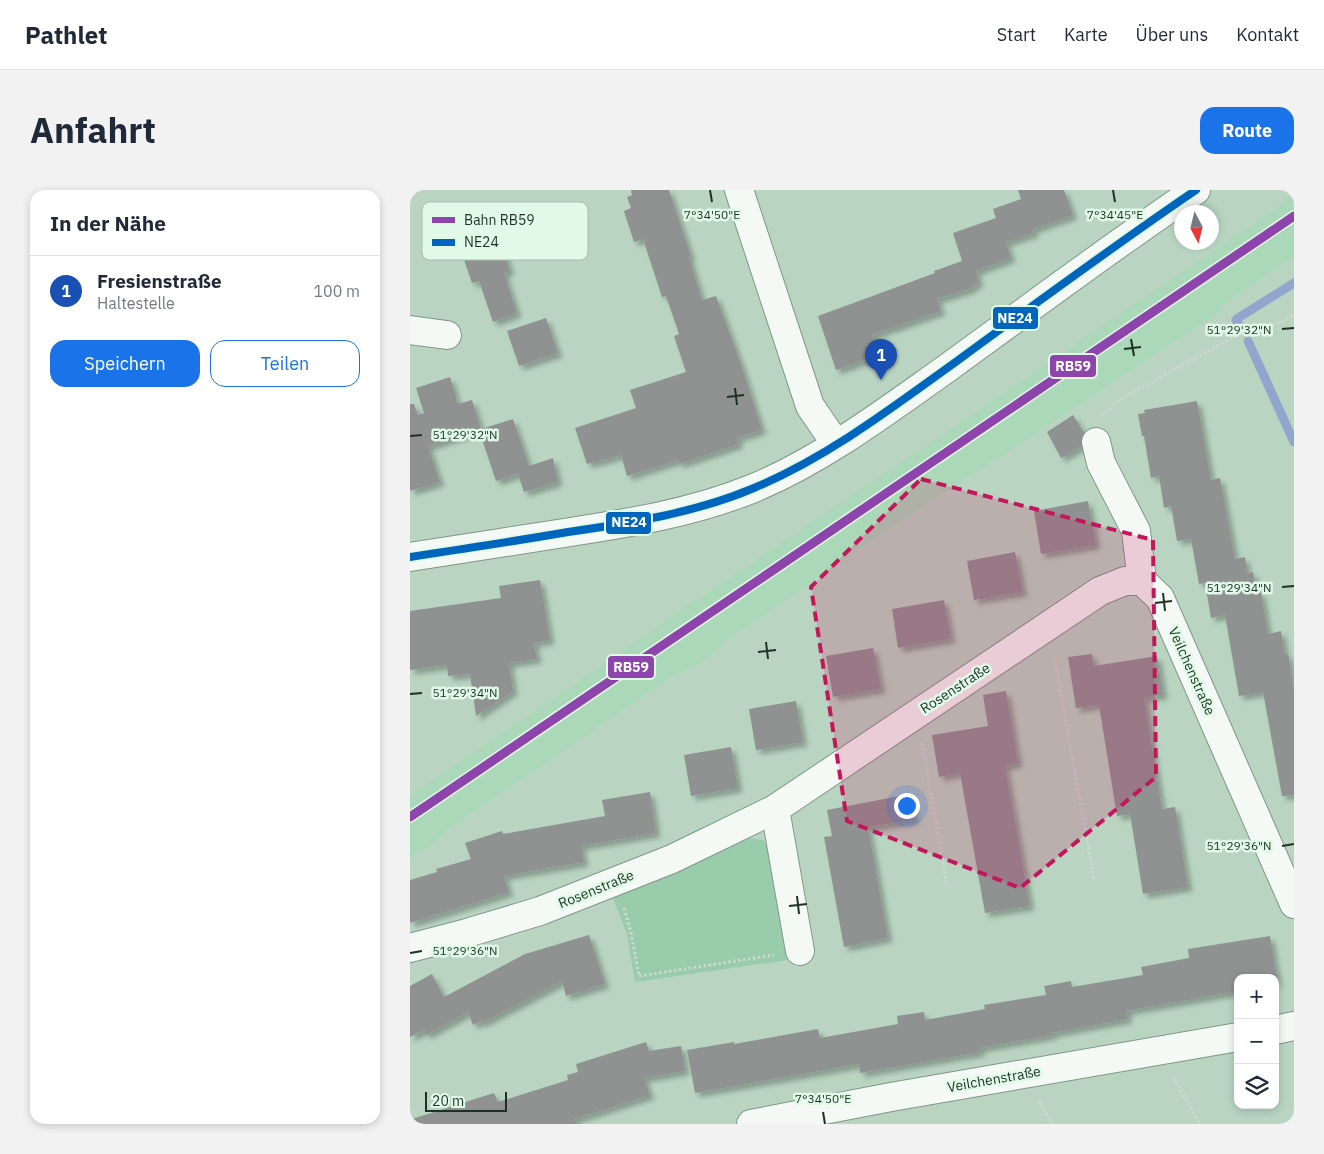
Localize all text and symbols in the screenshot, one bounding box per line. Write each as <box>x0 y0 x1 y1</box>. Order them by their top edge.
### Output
text: Pathlet <box>25 19 107 51</box>
text: Start <box>997 23 1036 46</box>
text: Karte <box>1064 23 1108 46</box>
text: Über uns <box>1136 23 1208 46</box>
text: Kontakt <box>1236 23 1299 46</box>
text: Anfahrt <box>30 107 156 153</box>
button: Route <box>1200 107 1294 154</box>
legend <box>422 202 588 260</box>
north arrow <box>1174 205 1219 250</box>
text: 7°34'50"E <box>684 207 740 222</box>
text: 7°34'45"E <box>1087 207 1143 222</box>
text: In der Nähe <box>50 209 166 237</box>
text: Bahn RB59 <box>464 211 535 229</box>
text: NE24 <box>464 233 499 251</box>
text: Fresienstraße <box>97 269 222 293</box>
text: 1 <box>61 281 71 301</box>
text: 100 m <box>313 281 360 301</box>
text: Haltestelle <box>97 293 175 313</box>
line badge: NE24 <box>992 306 1039 330</box>
text: NE24 <box>997 309 1033 327</box>
text: 51°29'32"N <box>1206 322 1272 337</box>
pin: 1 <box>865 339 897 380</box>
button: Speichern <box>50 340 200 387</box>
button: Teilen <box>210 340 360 387</box>
line badge: RB59 <box>1049 354 1097 378</box>
text: RB59 <box>1055 357 1091 375</box>
text: 51°29'32"N <box>432 427 498 442</box>
line badge: NE24 <box>605 511 652 535</box>
text: NE24 <box>611 513 647 531</box>
text: 51°29'34"N <box>1206 580 1272 595</box>
street label: Veilchenstraße <box>1165 624 1220 718</box>
line badge: RB59 <box>607 655 655 679</box>
text: RB59 <box>613 658 649 676</box>
street label: Rosenstraße <box>917 659 994 717</box>
text: 51°29'34"N <box>432 685 498 700</box>
your location <box>894 793 920 819</box>
text: 51°29'36"N <box>1206 838 1272 853</box>
street label: Rosenstraße <box>556 866 637 912</box>
text: 51°29'36"N <box>432 943 498 958</box>
map controls <box>1234 974 1279 1109</box>
button: + <box>1234 974 1279 1019</box>
button: − <box>1234 1019 1279 1064</box>
street label: Veilchenstraße <box>946 1062 1042 1096</box>
button: layers <box>1234 1064 1279 1109</box>
scale bar <box>425 1089 508 1112</box>
text: 7°34'50"E <box>795 1091 851 1106</box>
text: 20 m <box>432 1092 464 1110</box>

